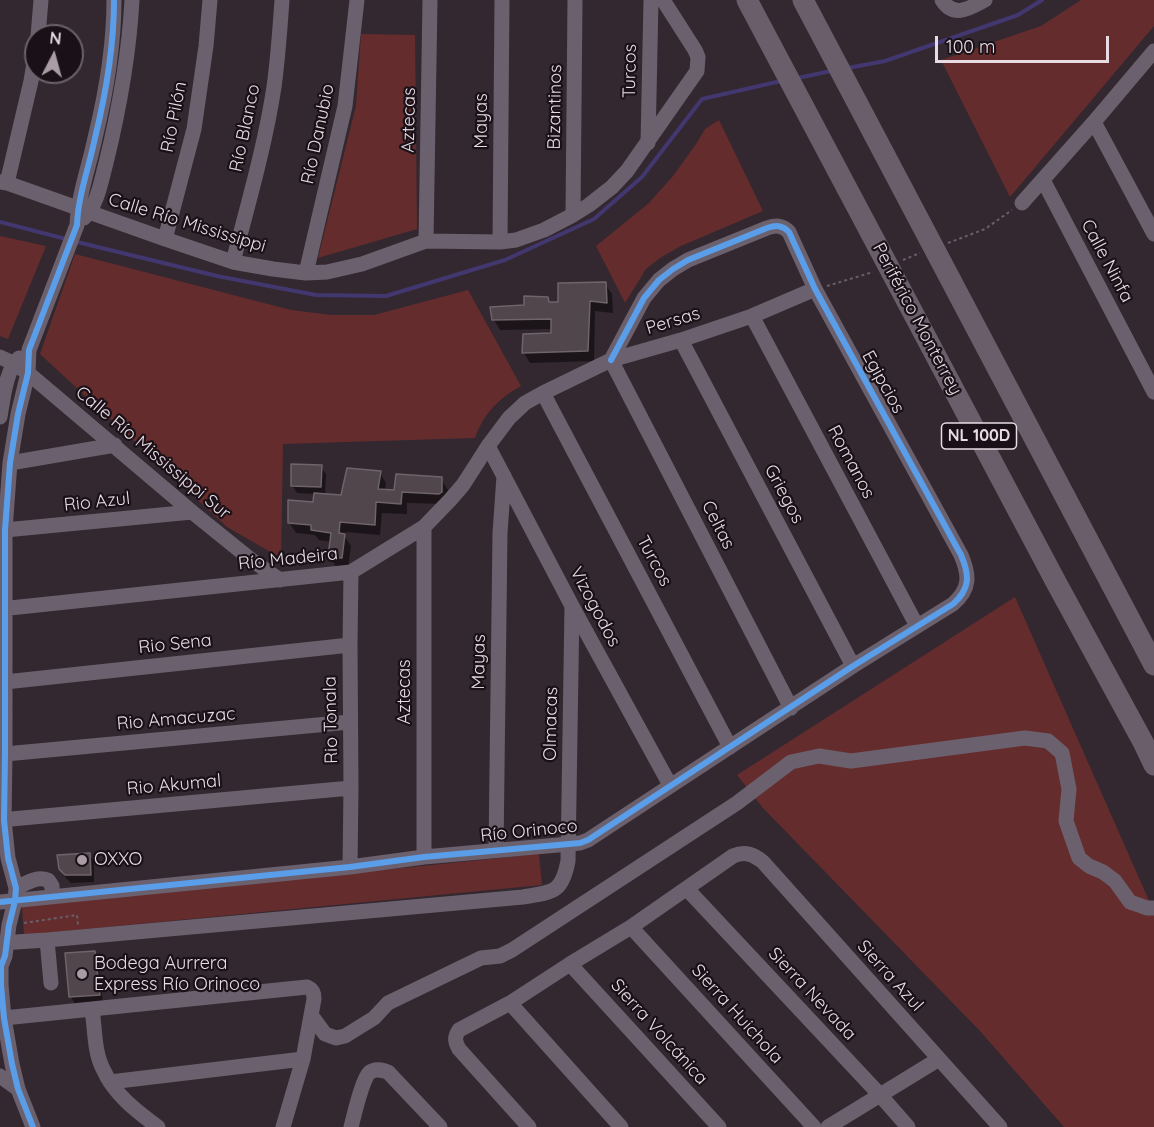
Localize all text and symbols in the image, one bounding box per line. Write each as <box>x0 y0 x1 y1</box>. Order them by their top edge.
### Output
north arrow <box>24 24 84 84</box>
scale bar <box>938 24 1112 62</box>
text: N <box>49 28 63 49</box>
text: 100 m <box>946 35 995 58</box>
street label: Turcos <box>619 44 641 98</box>
street label: Bizantinos <box>543 64 567 150</box>
street label: Río Pilón <box>157 80 191 154</box>
street label: Río Blanco <box>225 82 265 174</box>
street label: Río Danubio <box>297 82 339 186</box>
street label: Aztecas <box>398 87 420 153</box>
street label: Mayas <box>471 93 493 149</box>
street label: Calle Río Mississippi <box>106 189 268 257</box>
street label: Calle Ninfa <box>1076 216 1138 306</box>
street label: Periférico Monterrey <box>868 239 966 399</box>
street label: Persas <box>643 303 703 339</box>
street label: Egipcios <box>857 347 909 417</box>
street label: Calle Río Mississippi Sur <box>71 382 235 524</box>
street label: Romanos <box>823 422 879 502</box>
road number: NL 100D <box>942 423 1016 449</box>
street label: Griegos <box>760 461 808 527</box>
street label: Rio Azul <box>63 488 131 516</box>
street label: Celtas <box>697 497 739 553</box>
street label: Turcos <box>632 532 676 590</box>
street label: Río Madeira <box>237 543 339 575</box>
street label: Vizogodos <box>565 563 625 651</box>
street label: Rio Sena <box>137 629 213 659</box>
street label: Mayas <box>468 634 490 690</box>
street label: Aztecas <box>394 659 416 725</box>
street label: Rio Tonala <box>319 676 343 764</box>
street label: Olmacas <box>540 687 562 761</box>
street label: Rio Amacuzac <box>116 703 236 735</box>
street label: Rio Akumal <box>126 770 222 800</box>
street label: Río Orinoco <box>479 815 579 847</box>
place label: OXXO <box>94 849 142 871</box>
marker: OXXO <box>75 853 89 867</box>
street label: Sierra Azul <box>852 936 928 1016</box>
street label: Sierra Nevada <box>764 943 860 1045</box>
place label: Bodega Aurrera Express Río Orinoco <box>94 953 260 996</box>
street label: Sierra Huichola <box>687 960 787 1068</box>
marker: Bodega Aurrera Express Río Orinoco <box>75 967 89 981</box>
street label: Sierra Volcánica <box>606 975 712 1089</box>

